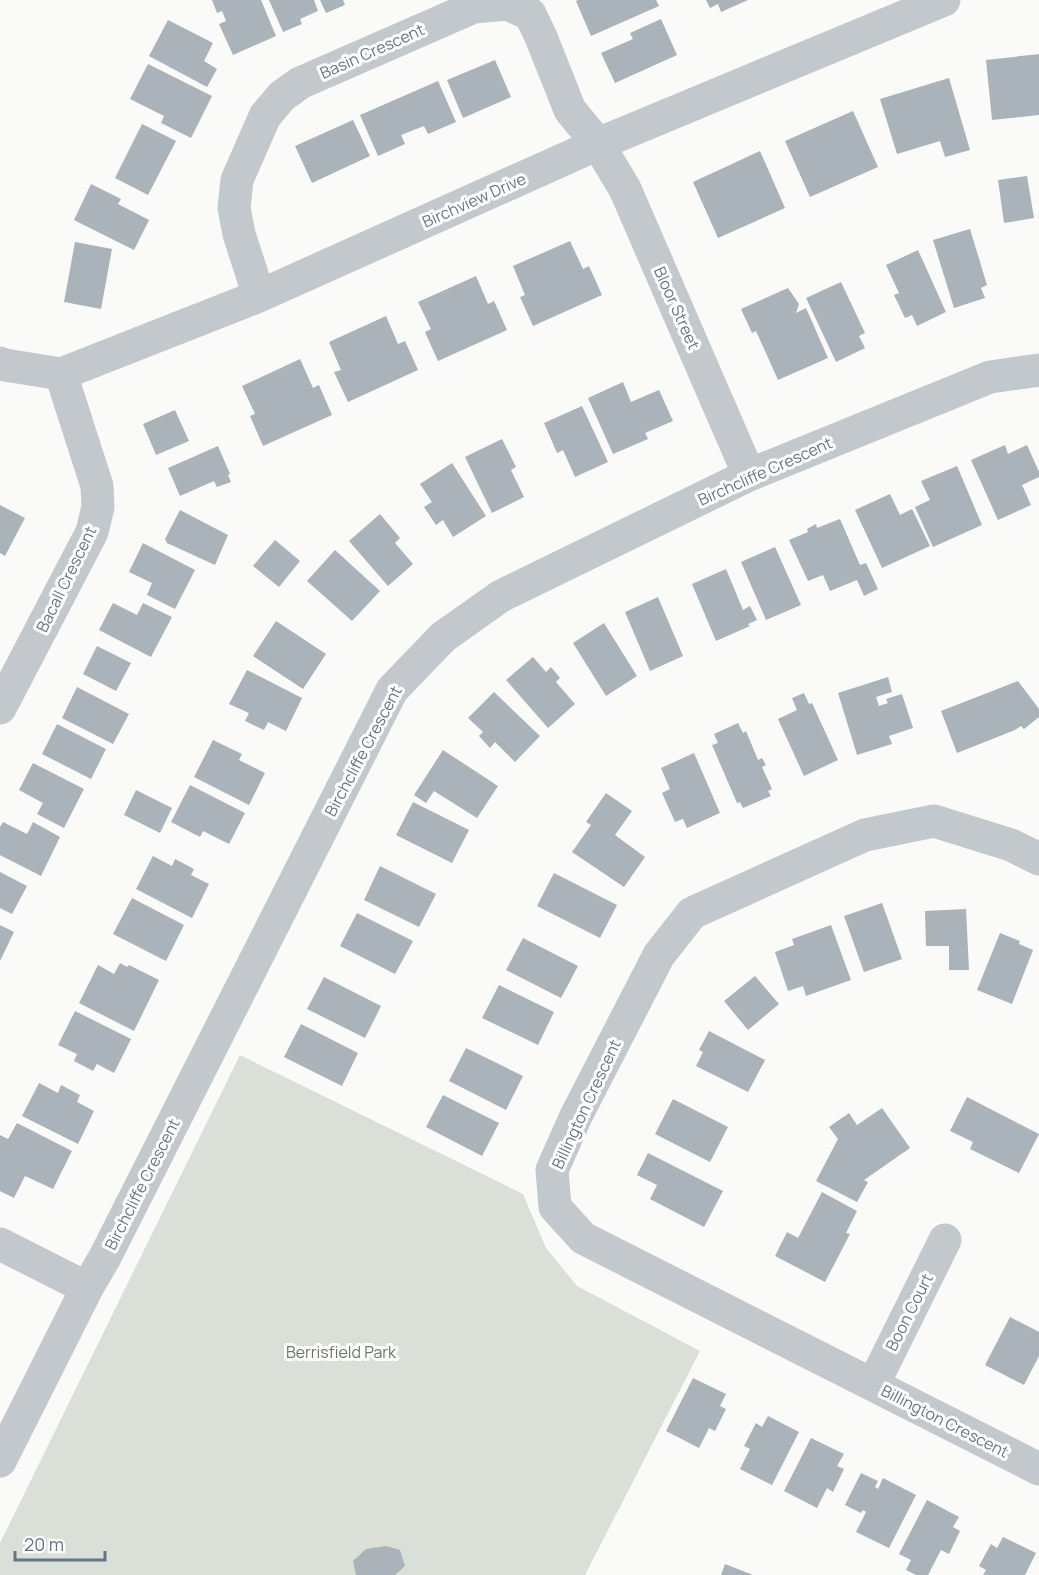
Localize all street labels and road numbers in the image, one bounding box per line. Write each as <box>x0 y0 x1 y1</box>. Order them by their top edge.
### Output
street label: Basin Crescent <box>316 18 428 84</box>
street label: Birchview Drive <box>419 167 529 233</box>
street label: Bloor Street <box>649 263 705 353</box>
street label: Birchcliffe Crescent <box>694 431 836 511</box>
street label: Bacall Crescent <box>31 522 101 636</box>
street label: Birchcliffe Crescent <box>319 682 407 820</box>
street label: Billington Crescent <box>546 1036 626 1172</box>
street label: Birchcliffe Crescent <box>99 1114 185 1254</box>
street label: Boon Court <box>880 1270 938 1354</box>
street label: Billington Crescent <box>877 1379 1013 1463</box>

